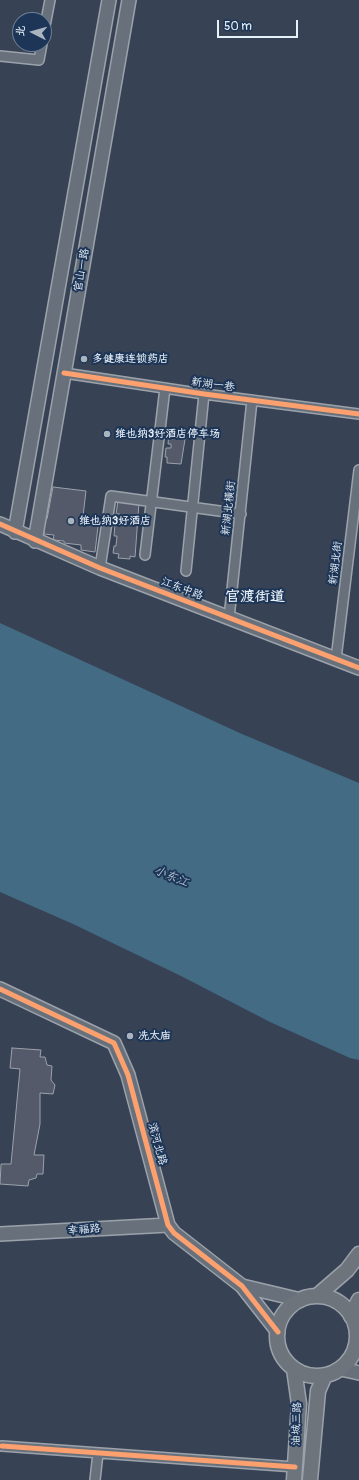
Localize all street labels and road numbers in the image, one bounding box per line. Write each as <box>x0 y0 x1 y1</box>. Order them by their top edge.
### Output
street label: 官山一路 <box>72 247 92 293</box>
street label: 新湖一巷 <box>190 375 236 395</box>
street label: 新湖北横街 <box>220 480 238 536</box>
street label: 新湖北街 <box>327 540 345 586</box>
street label: 江东中路 <box>159 575 205 603</box>
street label: 滨河北路 <box>145 1121 169 1167</box>
street label: 幸福路 <box>67 1222 101 1238</box>
street label: 油城三路 <box>290 1402 304 1446</box>

